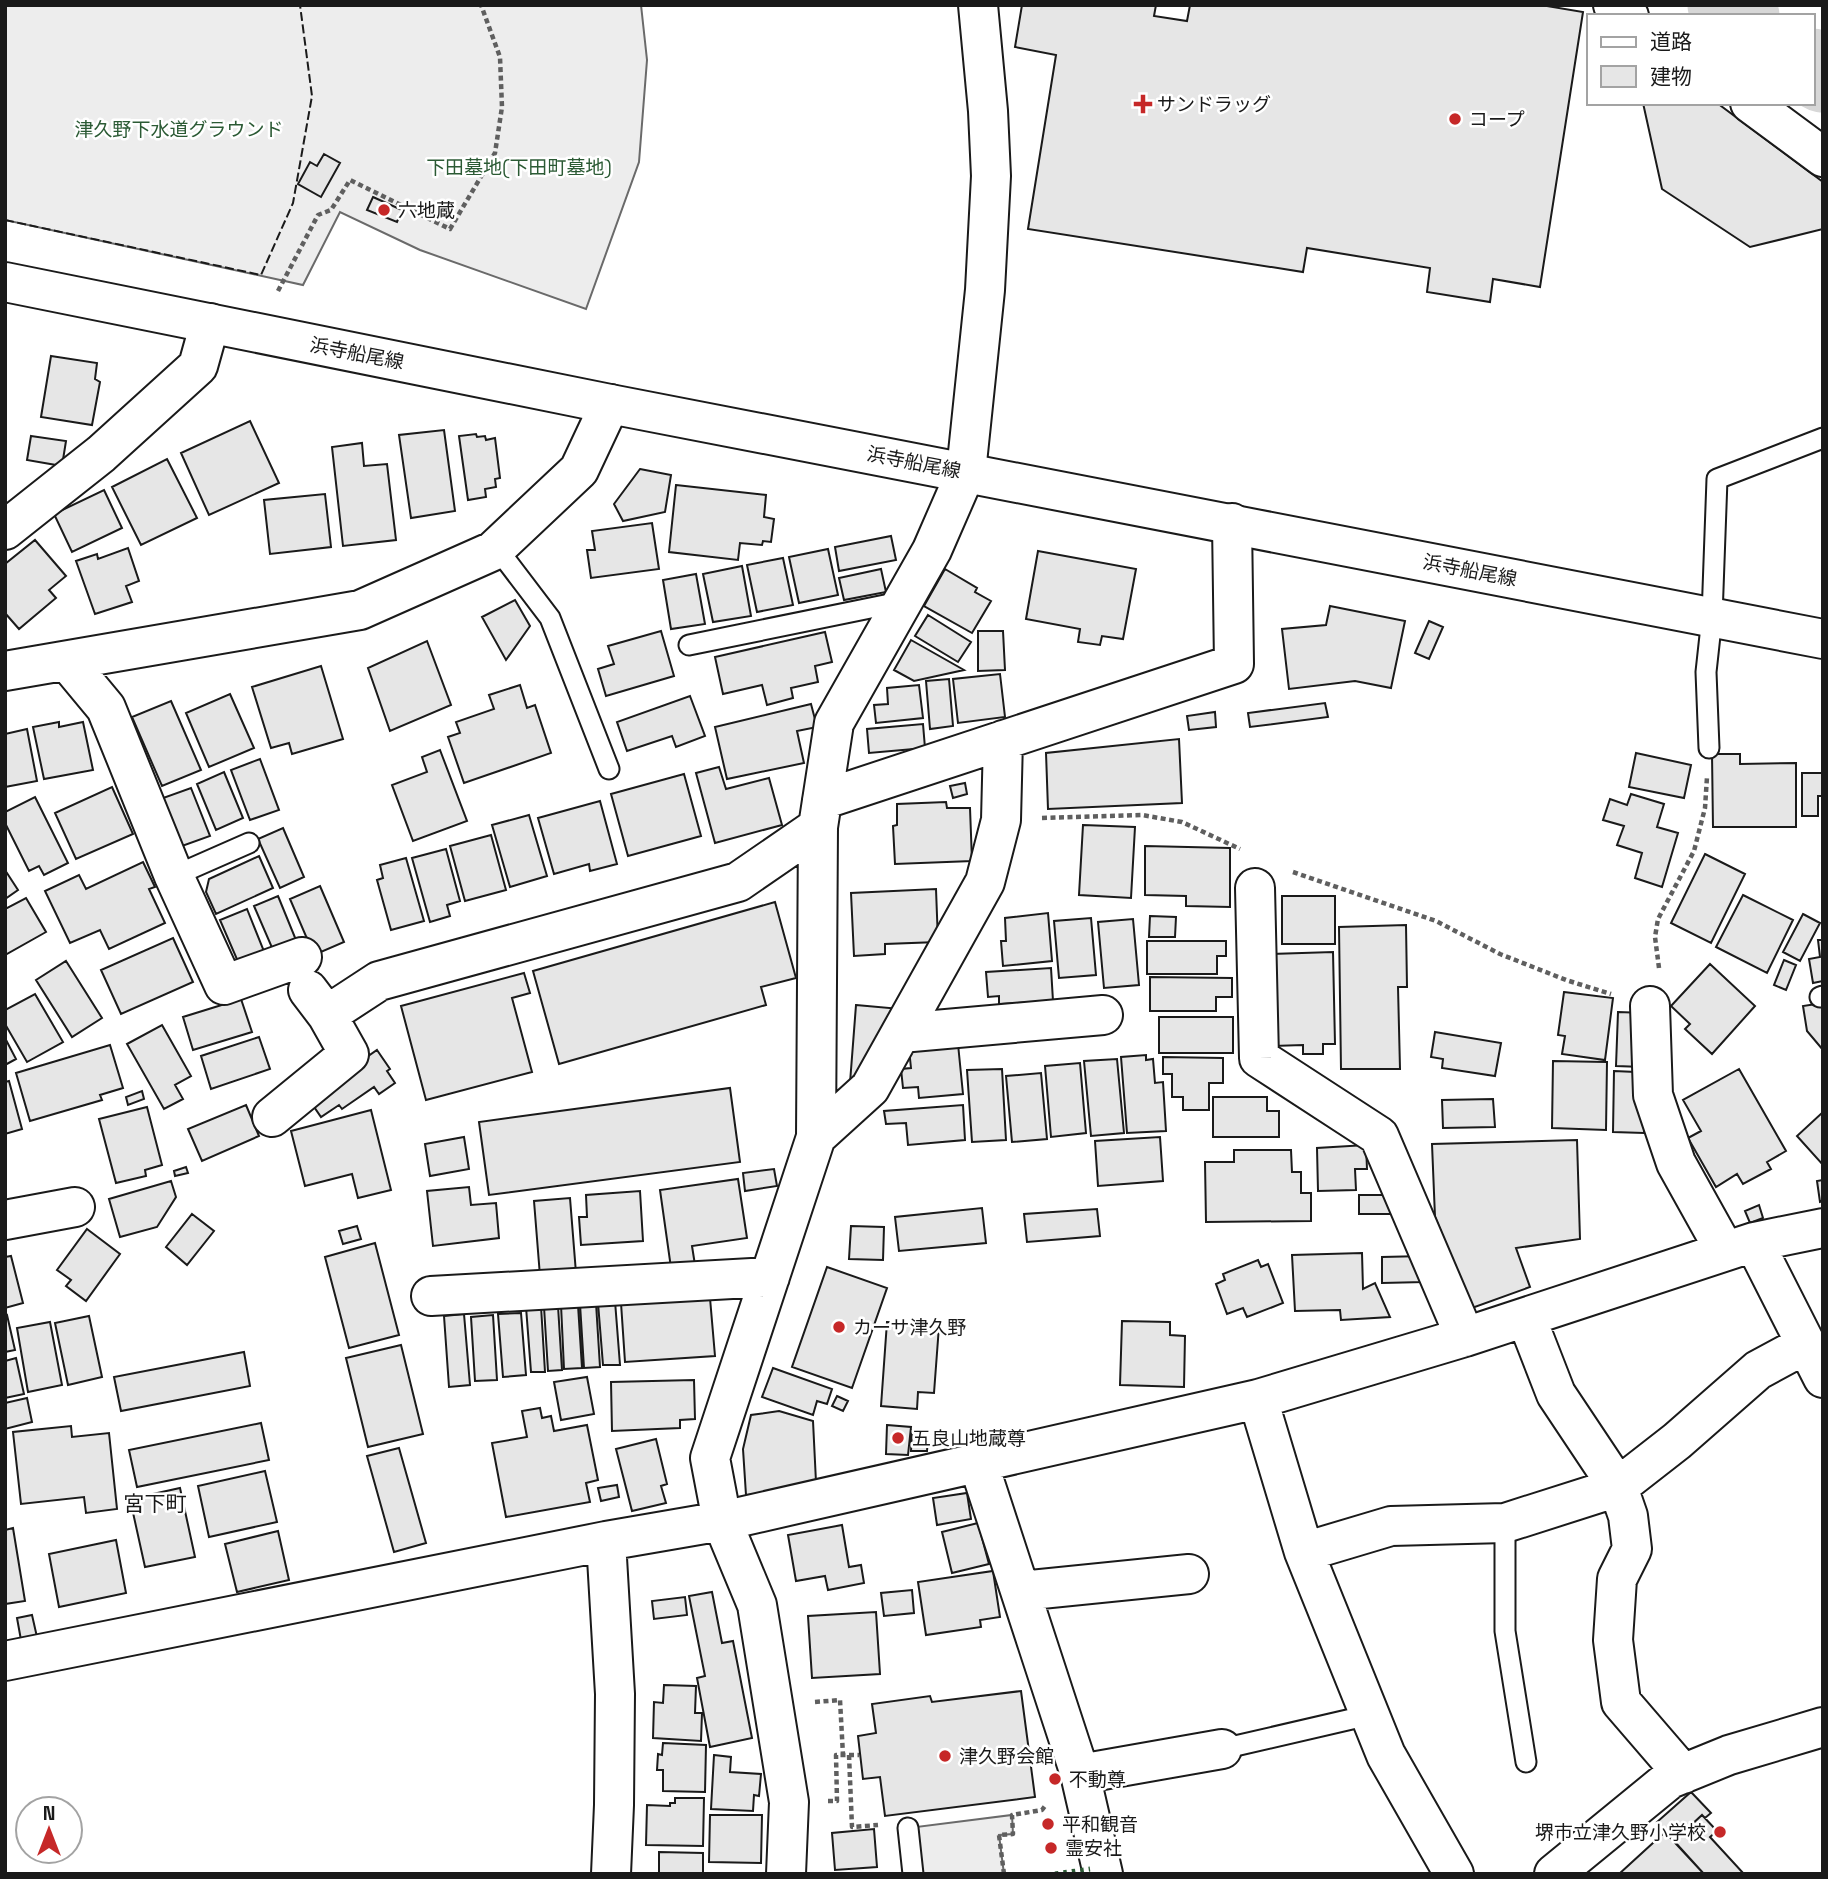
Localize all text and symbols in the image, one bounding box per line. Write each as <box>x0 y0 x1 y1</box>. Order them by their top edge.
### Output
legend <box>1587 14 1814 105</box>
text: 道路 <box>1650 28 1692 55</box>
text: 建物 <box>1650 63 1692 90</box>
place label: サンドラッグ <box>1157 92 1271 117</box>
marker: サンドラッグ <box>1135 96 1151 112</box>
place label: コープ <box>1469 107 1525 132</box>
marker: コープ <box>1447 111 1463 127</box>
park label: 津久野下水道グラウンド <box>74 117 284 142</box>
park label: 下田墓地(下田町墓地) <box>426 155 612 180</box>
place label: 六地蔵 <box>398 198 455 223</box>
marker: 六地蔵 <box>376 202 392 218</box>
street label: 浜寺船尾線 <box>308 332 406 375</box>
street label: 浜寺船尾線 <box>865 441 963 484</box>
street label: 浜寺船尾線 <box>1421 549 1519 592</box>
place label: カーサ津久野 <box>853 1315 967 1340</box>
marker: カーサ津久野 <box>831 1319 847 1335</box>
place label: 五良山地蔵尊 <box>912 1426 1026 1451</box>
marker: 五良山地蔵尊 <box>890 1430 906 1446</box>
district label: 宮下町 <box>124 1490 187 1517</box>
place label: 津久野会館 <box>959 1744 1054 1769</box>
marker: 津久野会館 <box>937 1748 953 1764</box>
place label: 不動尊 <box>1069 1767 1126 1792</box>
marker: 不動尊 <box>1047 1771 1063 1787</box>
north arrow <box>14 1795 84 1865</box>
text: N <box>43 1801 55 1826</box>
place label: 平和観音 <box>1062 1812 1138 1837</box>
marker: 平和観音 <box>1040 1816 1056 1832</box>
place label: 堺市立津久野小学校 <box>1535 1820 1706 1845</box>
marker: 堺市立津久野小学校 <box>1712 1824 1728 1840</box>
place label: 霊安社 <box>1065 1836 1122 1861</box>
marker: 霊安社 <box>1043 1840 1059 1856</box>

